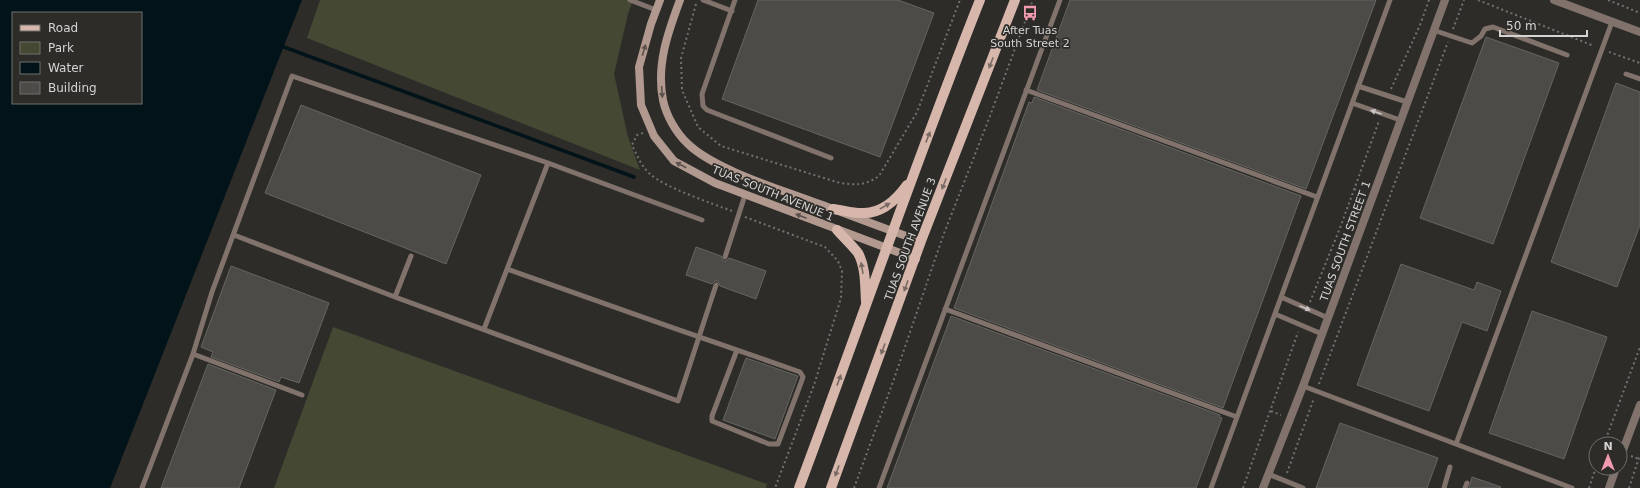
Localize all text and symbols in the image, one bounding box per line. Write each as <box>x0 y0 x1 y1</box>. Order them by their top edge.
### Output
bus stop icon: After Tuas South Street 2 <box>1021 4 1039 22</box>
legend <box>12 12 142 104</box>
scale bar <box>1500 12 1587 38</box>
text: 50 m <box>1506 19 1537 33</box>
text: Road <box>48 21 78 35</box>
place label: After Tuas South Street 2 <box>990 24 1070 50</box>
text: Park <box>48 41 74 55</box>
one-way arrow <box>641 44 647 56</box>
one-way arrow <box>987 57 993 69</box>
text: Water <box>48 61 84 75</box>
text: Building <box>48 81 97 95</box>
one-way arrow <box>659 86 665 98</box>
one-way arrow <box>1370 108 1382 114</box>
one-way arrow <box>926 131 932 143</box>
one-way arrow <box>676 162 687 169</box>
street label: TUAS SOUTH AVENUE 1 <box>709 163 836 224</box>
street label: TUAS SOUTH AVENUE 3 <box>882 176 939 303</box>
one-way arrow <box>940 179 946 191</box>
street label: TUAS SOUTH STREET 1 <box>1317 179 1373 304</box>
one-way arrow <box>879 203 890 210</box>
one-way arrow <box>794 213 806 219</box>
one-way arrow <box>859 261 865 274</box>
one-way arrow <box>902 280 908 292</box>
one-way arrow <box>1299 305 1311 311</box>
one-way arrow <box>879 343 885 355</box>
one-way arrow <box>836 374 842 386</box>
north arrow <box>1588 436 1628 476</box>
text: N <box>1603 440 1613 453</box>
one-way arrow <box>834 465 840 477</box>

